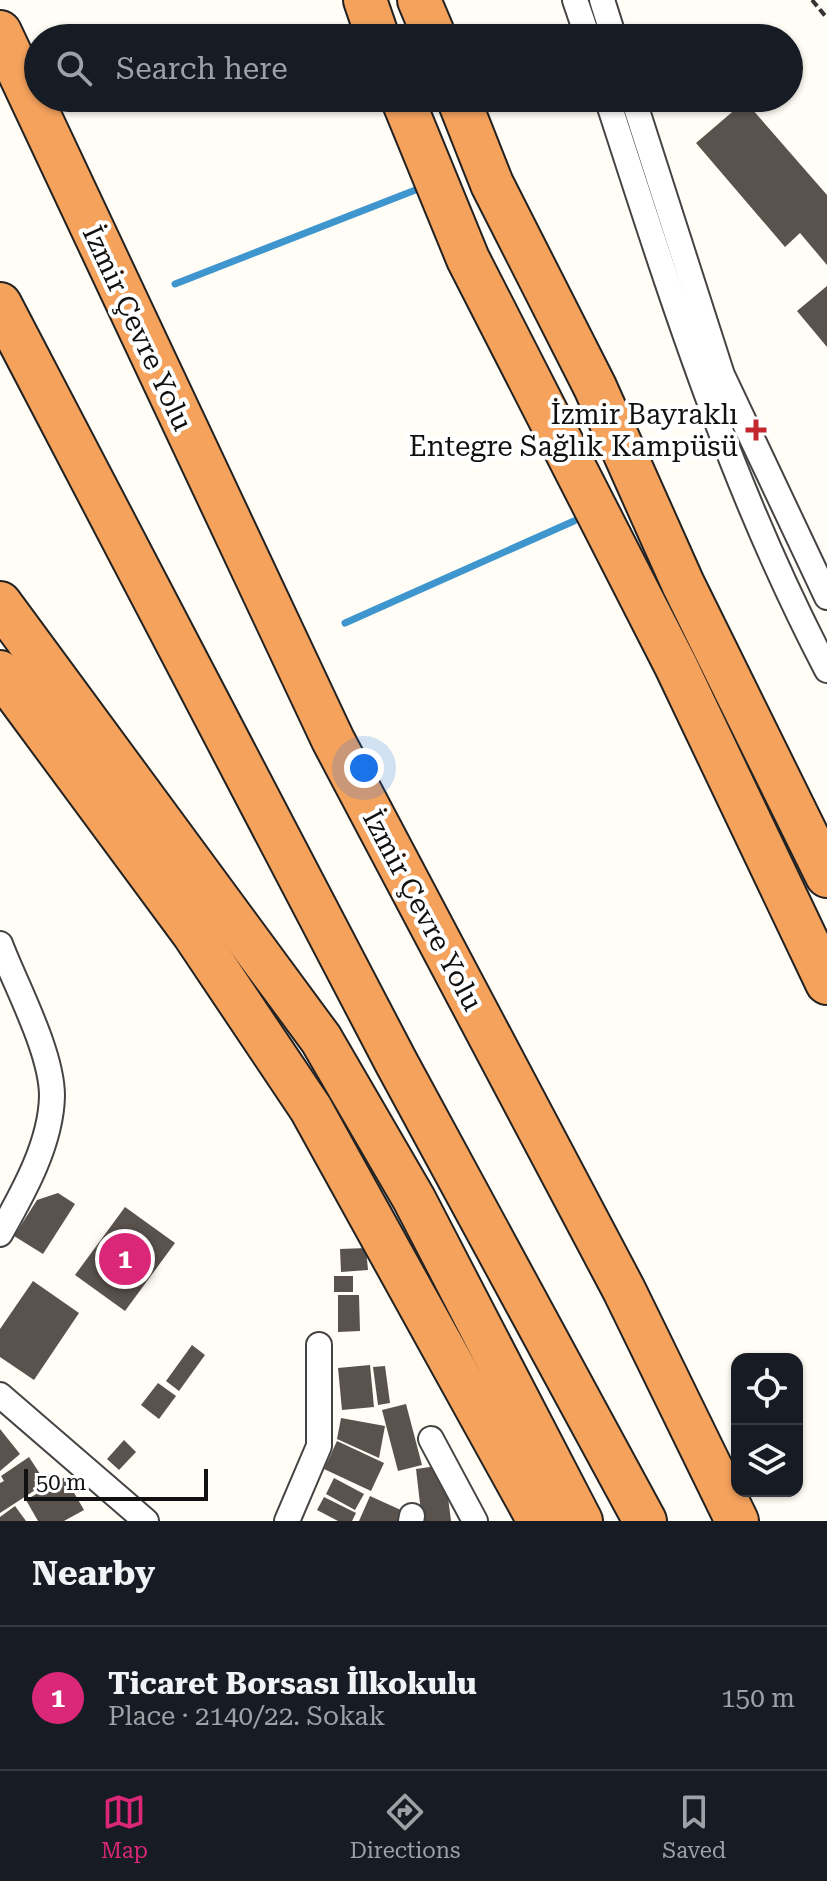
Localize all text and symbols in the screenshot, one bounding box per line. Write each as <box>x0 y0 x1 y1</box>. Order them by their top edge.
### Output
search box <box>24 24 803 112</box>
icon: search <box>52 46 96 90</box>
text: Search here <box>116 51 288 86</box>
street label: İzmir Çevre Yolu <box>76 221 199 436</box>
place label: İzmir Bayraklı Entegre Sağlık Kampüsü <box>409 398 738 463</box>
marker: İzmir Bayraklı Entegre Sağlık Kampüsü <box>745 419 767 441</box>
your location <box>344 748 384 788</box>
street label: İzmir Çevre Yolu <box>356 804 489 1016</box>
pin: 1 <box>99 1229 151 1289</box>
map controls <box>731 1353 803 1497</box>
button: locate <box>731 1353 803 1425</box>
button: layers <box>731 1425 803 1497</box>
scale bar <box>24 1465 208 1501</box>
text: 50 m <box>36 1470 86 1495</box>
text: Nearby <box>32 1553 155 1593</box>
text: Ticaret Borsası İlkokulu <box>108 1666 477 1701</box>
text: 1 <box>51 1683 65 1713</box>
text: 150 m <box>721 1683 795 1713</box>
text: Place · 2140/22. Sokak <box>108 1701 385 1731</box>
tab: Map <box>101 1790 148 1863</box>
tab: Directions <box>350 1790 461 1863</box>
tab: Saved <box>662 1790 726 1863</box>

